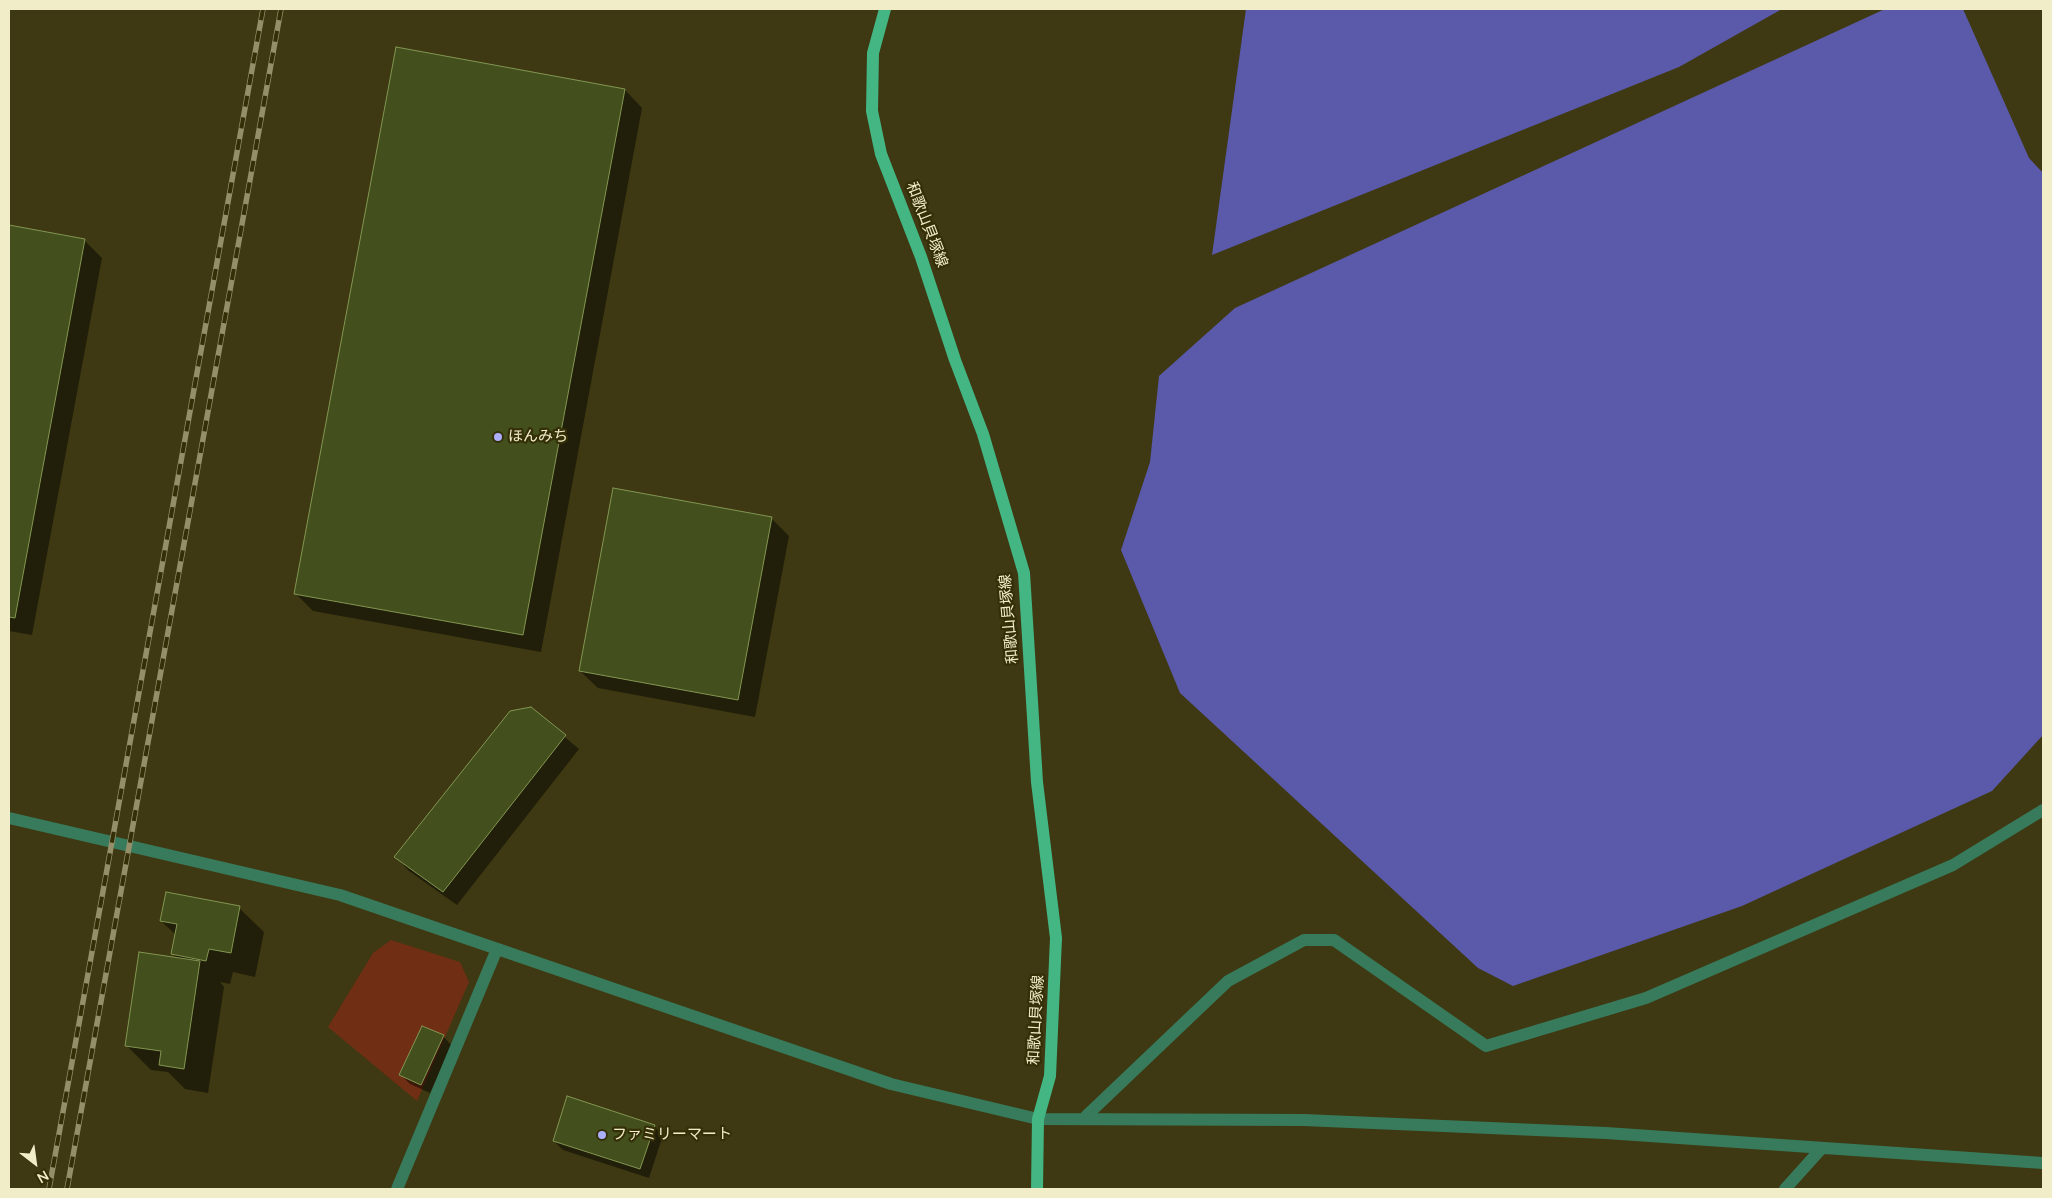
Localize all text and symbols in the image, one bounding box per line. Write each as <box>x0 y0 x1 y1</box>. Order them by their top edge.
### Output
street label: 和歌山貝塚線 <box>901 180 951 270</box>
place label: ほんみち <box>508 428 568 446</box>
marker: ほんみち <box>492 431 504 443</box>
street label: 和歌山貝塚線 <box>997 573 1023 665</box>
street label: 和歌山貝塚線 <box>1026 975 1048 1065</box>
place label: ファミリーマート <box>612 1126 732 1144</box>
marker: ファミリーマート <box>596 1129 608 1141</box>
north arrow <box>10 1138 60 1188</box>
text: N <box>33 1166 52 1187</box>

